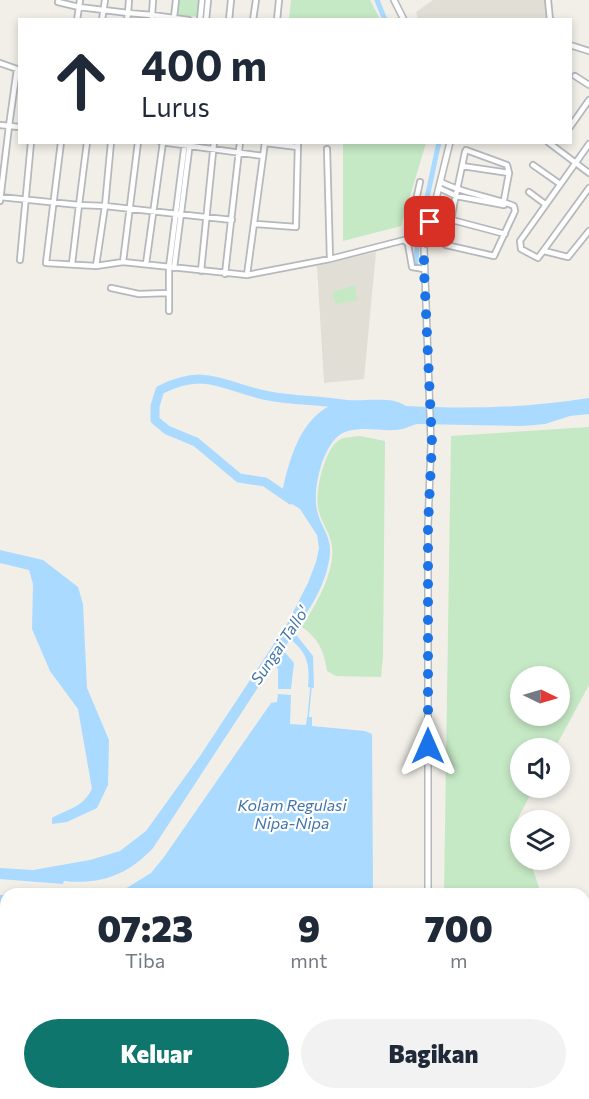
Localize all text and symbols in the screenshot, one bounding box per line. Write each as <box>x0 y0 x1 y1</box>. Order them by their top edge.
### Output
text: 400 m <box>141 38 267 90</box>
icon: ahead <box>42 42 120 120</box>
text: Lurus <box>141 90 210 123</box>
pin <box>404 196 455 247</box>
icon: arrive <box>413 205 446 238</box>
water label: Sungai Tallo' <box>246 602 312 688</box>
north arrow <box>510 666 570 726</box>
map controls <box>510 666 570 870</box>
position arrow <box>396 714 460 778</box>
button: sound <box>510 738 570 798</box>
water label: Kolam Regulasi Nipa-Nipa <box>237 795 347 832</box>
button: layers <box>510 810 570 870</box>
text: 07:23 <box>97 905 193 949</box>
text: 9 <box>298 905 320 949</box>
text: 700 <box>425 905 493 949</box>
text: Tiba <box>125 948 165 972</box>
text: mnt <box>290 948 327 972</box>
text: m <box>450 948 467 972</box>
button: Keluar <box>24 1019 289 1088</box>
button: Bagikan <box>301 1019 566 1088</box>

